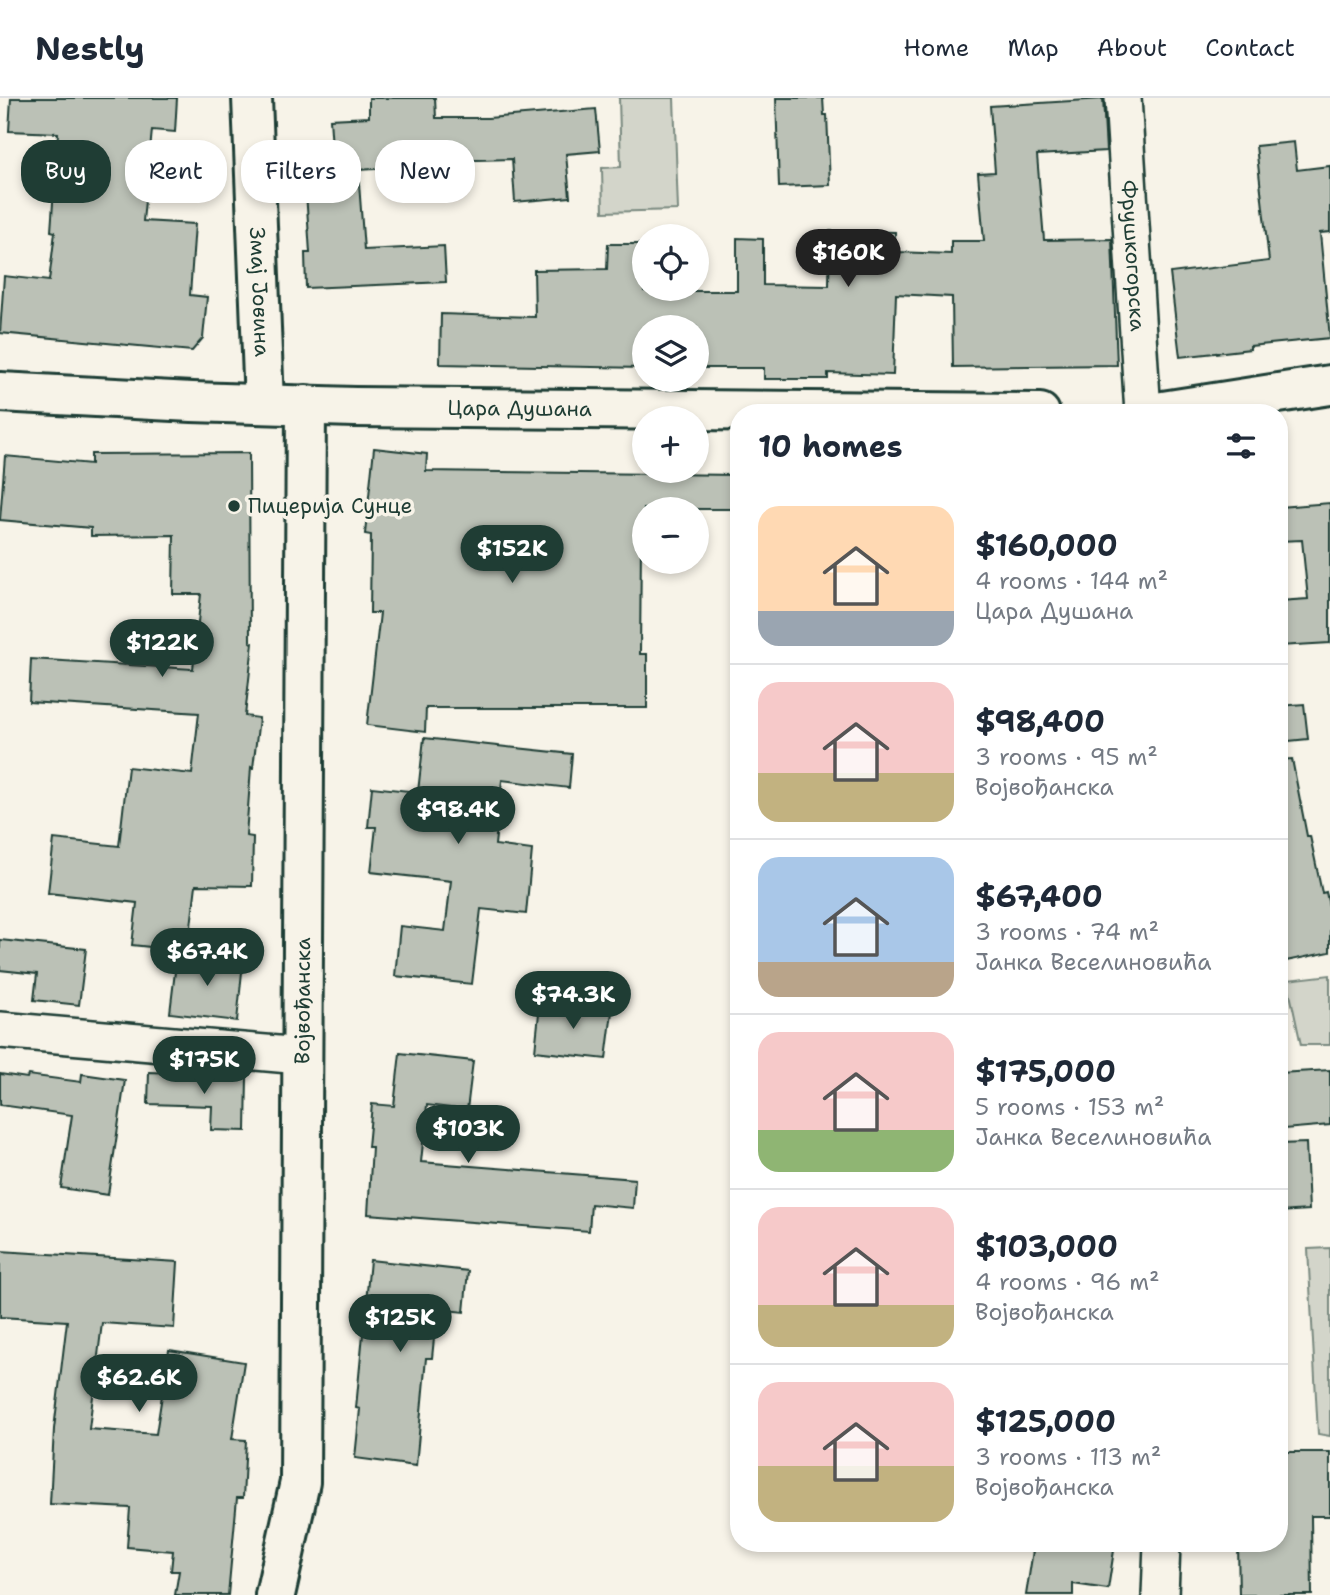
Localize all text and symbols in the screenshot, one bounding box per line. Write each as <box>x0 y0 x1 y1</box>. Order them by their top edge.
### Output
text: Nestly <box>35 26 145 71</box>
text: Home <box>903 32 969 64</box>
text: Map <box>1007 32 1059 64</box>
text: About <box>1097 32 1167 64</box>
text: Contact <box>1205 32 1295 64</box>
chip: Buy <box>21 140 111 203</box>
chip: Rent <box>125 140 227 203</box>
chip: Filters <box>241 140 361 203</box>
chip: New <box>375 140 475 203</box>
street label: Фрушкогорска <box>1114 179 1152 332</box>
map controls <box>632 224 709 574</box>
button: locate <box>632 224 709 301</box>
street label: Змај Јовина <box>243 226 276 357</box>
pin: $160K <box>799 230 897 289</box>
text: $160K <box>812 237 884 267</box>
button: layers <box>632 315 709 392</box>
street label: Цара Душана <box>447 394 592 423</box>
button: + <box>632 406 709 483</box>
text: 10 homes <box>758 426 903 467</box>
icon: filters <box>1222 427 1260 465</box>
place label: Пицерија Сунце <box>248 492 412 520</box>
button: − <box>632 497 709 574</box>
marker: Пицерија Сунце <box>226 498 242 514</box>
text: $160,000 <box>975 525 1118 566</box>
pin: $152K <box>463 526 561 585</box>
text: $152K <box>477 533 547 563</box>
icon: home <box>814 534 898 618</box>
text: 4 rooms · 144 m² <box>975 566 1168 596</box>
text: Цара Душана <box>975 596 1133 626</box>
pin: $122K <box>113 620 211 679</box>
text: $122K <box>126 627 198 657</box>
text: $98,400 <box>975 701 1105 742</box>
icon: home <box>814 710 898 794</box>
text: 3 rooms · 95 m² <box>975 742 1158 772</box>
text: Војвођанска <box>975 772 1114 802</box>
pin: $98.4K <box>401 786 515 846</box>
text: $98.4K <box>416 794 500 824</box>
text: $67,400 <box>975 876 1103 917</box>
icon: home <box>814 885 898 969</box>
text: 3 rooms · 74 m² <box>975 917 1159 947</box>
pin: $67.4K <box>150 928 264 988</box>
text: $67.4K <box>166 936 248 966</box>
street label: Војвођанска <box>288 937 317 1064</box>
text: Јанка Веселиновића <box>975 947 1212 977</box>
pin: $74.3K <box>516 972 630 1031</box>
text: $74.3K <box>531 979 615 1009</box>
pin: $175K <box>155 1037 253 1096</box>
text: $175K <box>169 1044 239 1074</box>
text: $175,000 <box>975 1051 1116 1092</box>
icon: home <box>814 1060 898 1144</box>
text: 5 rooms · 153 m² <box>975 1092 1164 1122</box>
pin: $103K <box>419 1105 517 1165</box>
text: $103K <box>432 1113 504 1143</box>
text: Јанка Веселиновића <box>975 1122 1212 1152</box>
text: $103,000 <box>975 1226 1118 1267</box>
icon: home <box>814 1235 898 1319</box>
text: 4 rooms · 96 m² <box>975 1267 1160 1297</box>
pin: $125K <box>351 1294 449 1354</box>
text: Војвођанска <box>975 1297 1114 1327</box>
text: $125K <box>365 1302 435 1332</box>
pin: $62.6K <box>82 1354 196 1414</box>
text: $62.6K <box>96 1362 182 1392</box>
text: $125,000 <box>975 1401 1116 1442</box>
icon: home <box>814 1410 898 1494</box>
text: 3 rooms · 113 m² <box>975 1442 1161 1472</box>
text: Војвођанска <box>975 1472 1114 1502</box>

